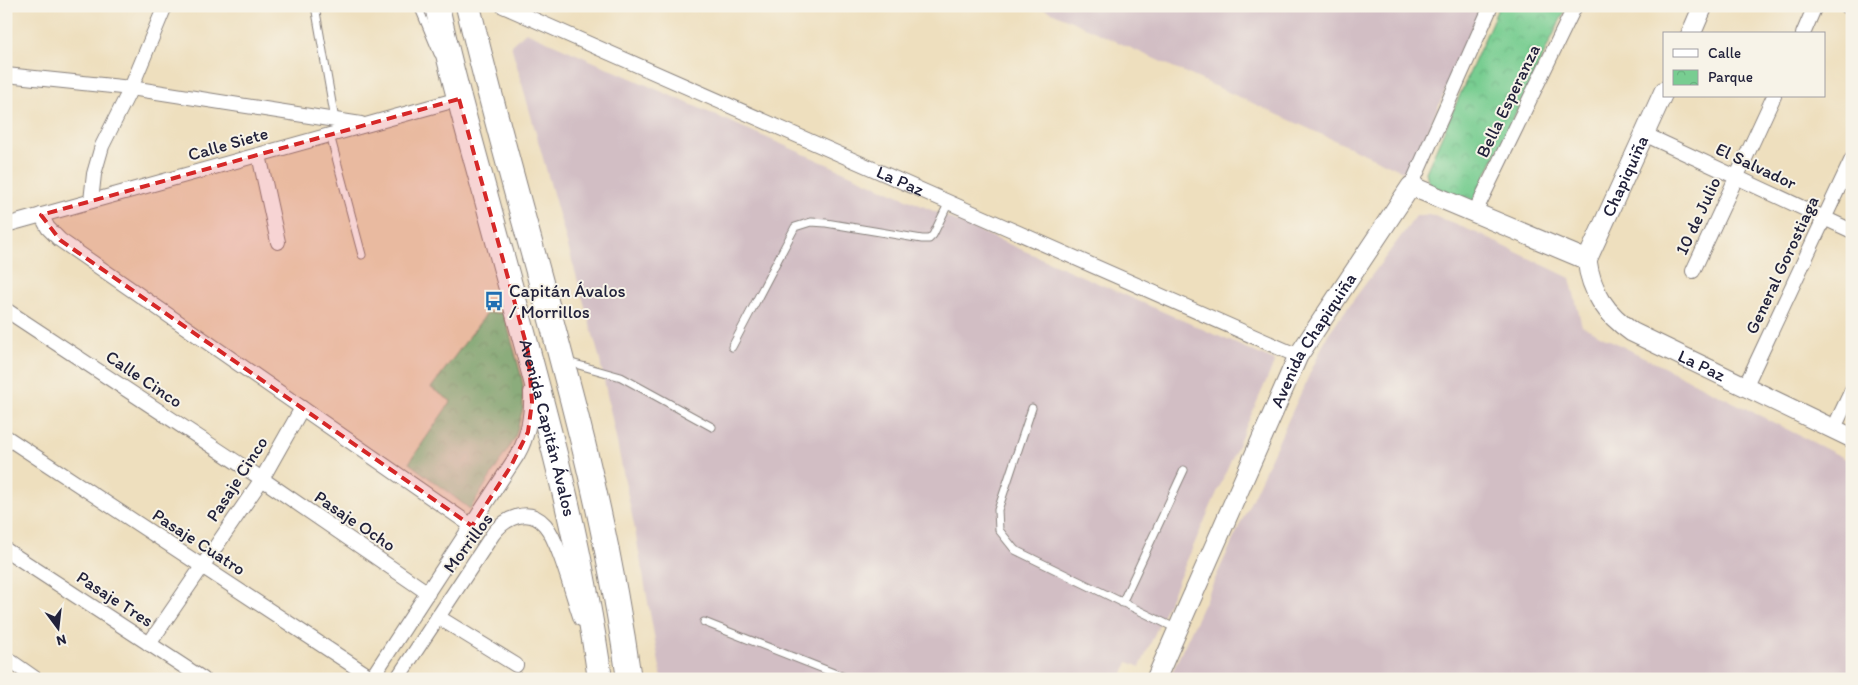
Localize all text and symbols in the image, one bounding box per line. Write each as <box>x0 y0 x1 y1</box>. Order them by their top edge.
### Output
legend <box>1663 32 1826 98</box>
street label: Bella Esperanza <box>1471 41 1545 161</box>
text: Calle <box>1708 44 1741 62</box>
text: Parque <box>1708 68 1753 86</box>
street label: Calle Siete <box>185 122 271 166</box>
street label: Chapiquiña <box>1597 132 1653 220</box>
street label: El Salvador <box>1712 138 1800 194</box>
street label: La Paz <box>873 161 928 201</box>
street label: 10 de Julio <box>1670 174 1726 258</box>
street label: General Gorostiaga <box>1740 192 1824 338</box>
street label: Avenida Chapiquiña <box>1266 269 1361 411</box>
place label: Capitán Ávalos / Morrillos <box>509 280 626 323</box>
bus stop icon: Capitán Ávalos / Morrillos <box>483 290 505 312</box>
street label: Avenida Capitán Ávalos <box>514 336 581 519</box>
street label: Calle Cinco <box>101 345 187 413</box>
street label: La Paz <box>1674 345 1729 387</box>
street label: Pasaje Cinco <box>201 432 273 526</box>
street label: Pasaje Ocho <box>310 486 400 556</box>
street label: Pasaje Cuatro <box>148 504 250 580</box>
street label: Morrillos <box>438 509 498 577</box>
street label: Pasaje Tres <box>73 566 157 632</box>
north arrow <box>32 602 82 652</box>
text: N <box>54 631 68 650</box>

